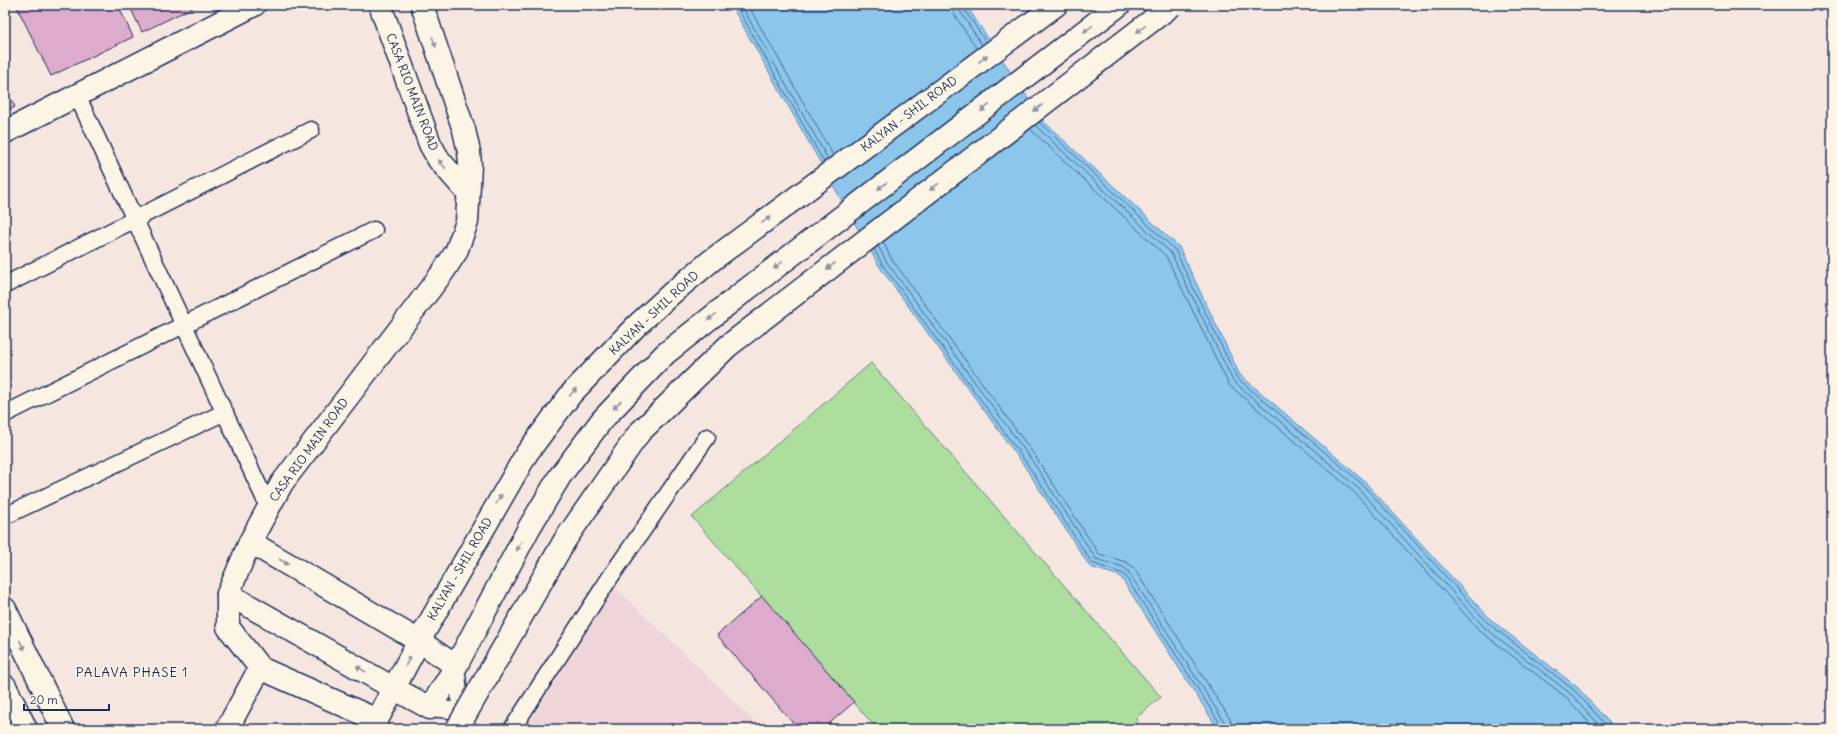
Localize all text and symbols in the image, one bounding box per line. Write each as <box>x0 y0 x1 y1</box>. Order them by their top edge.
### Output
one-way arrow <box>1083 24 1094 33</box>
one-way arrow <box>1135 24 1146 33</box>
street label: CASA RIO MAIN ROAD <box>383 31 442 153</box>
one-way arrow <box>432 36 438 48</box>
one-way arrow <box>978 56 988 64</box>
street label: KALYAN - SHIL ROAD <box>858 73 960 155</box>
one-way arrow <box>980 103 991 112</box>
one-way arrow <box>1032 104 1043 112</box>
one-way arrow <box>438 158 447 169</box>
one-way arrow <box>876 182 887 191</box>
one-way arrow <box>929 183 940 191</box>
one-way arrow <box>761 216 771 224</box>
one-way arrow <box>773 261 784 270</box>
one-way arrow <box>826 262 837 271</box>
street label: KALYAN - SHIL ROAD <box>606 267 701 358</box>
one-way arrow <box>706 313 717 321</box>
one-way arrow <box>568 387 578 397</box>
street label: CASA RIO MAIN ROAD <box>266 395 351 504</box>
one-way arrow <box>612 400 621 410</box>
one-way arrow <box>496 493 503 505</box>
street label: KALYAN - SHIL ROAD <box>424 515 495 623</box>
one-way arrow <box>516 540 523 552</box>
one-way arrow <box>278 558 290 565</box>
one-way arrow <box>19 639 25 650</box>
one-way arrow <box>405 655 411 667</box>
district label: PALAVA PHASE 1 <box>76 664 188 681</box>
one-way arrow <box>355 666 367 673</box>
scale bar <box>24 686 109 712</box>
text: 20 m <box>30 692 58 707</box>

